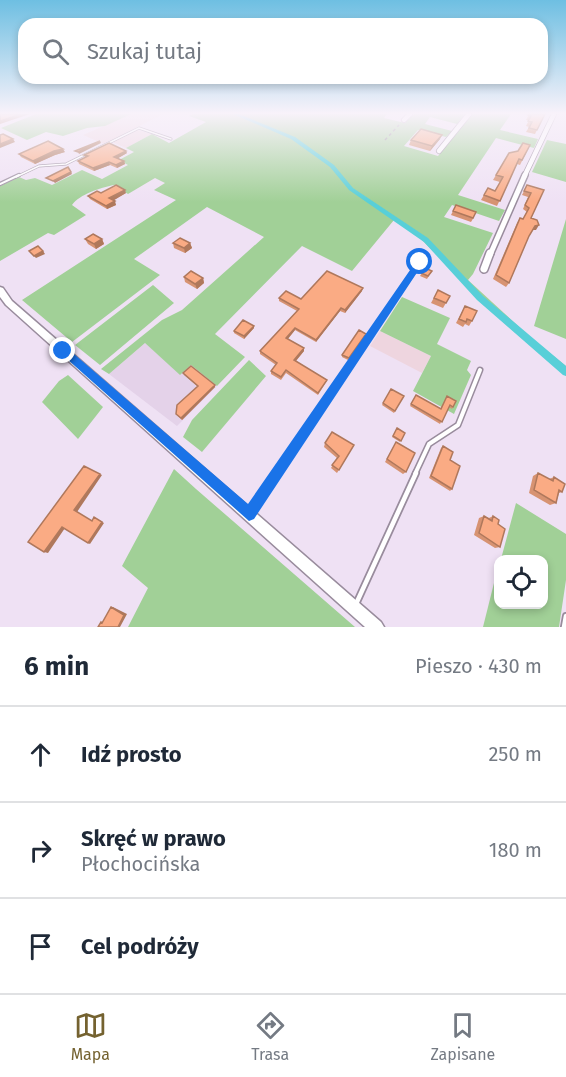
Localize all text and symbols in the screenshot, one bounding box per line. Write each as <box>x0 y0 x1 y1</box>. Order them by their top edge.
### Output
search box <box>18 18 548 84</box>
icon: search <box>39 35 72 68</box>
text: Szukaj tutaj <box>87 38 202 65</box>
route start <box>406 248 432 274</box>
route end <box>49 337 75 363</box>
map controls <box>494 555 548 609</box>
button: locate <box>494 555 548 609</box>
text: 6 min <box>24 651 89 682</box>
text: Pieszo · 430 m <box>415 654 542 678</box>
icon: ahead <box>24 738 57 771</box>
text: Idź prosto <box>81 741 182 768</box>
text: 250 m <box>488 742 542 766</box>
text: Skręć w prawo <box>81 825 226 852</box>
icon: right <box>24 834 57 867</box>
text: 180 m <box>489 838 542 862</box>
text: Płochocińska <box>81 852 200 876</box>
icon: arrive <box>24 930 57 963</box>
text: Cel podróży <box>81 933 199 960</box>
tab: Mapa <box>71 1009 110 1064</box>
tab: Trasa <box>251 1009 289 1064</box>
tab: Zapisane <box>430 1009 495 1064</box>

